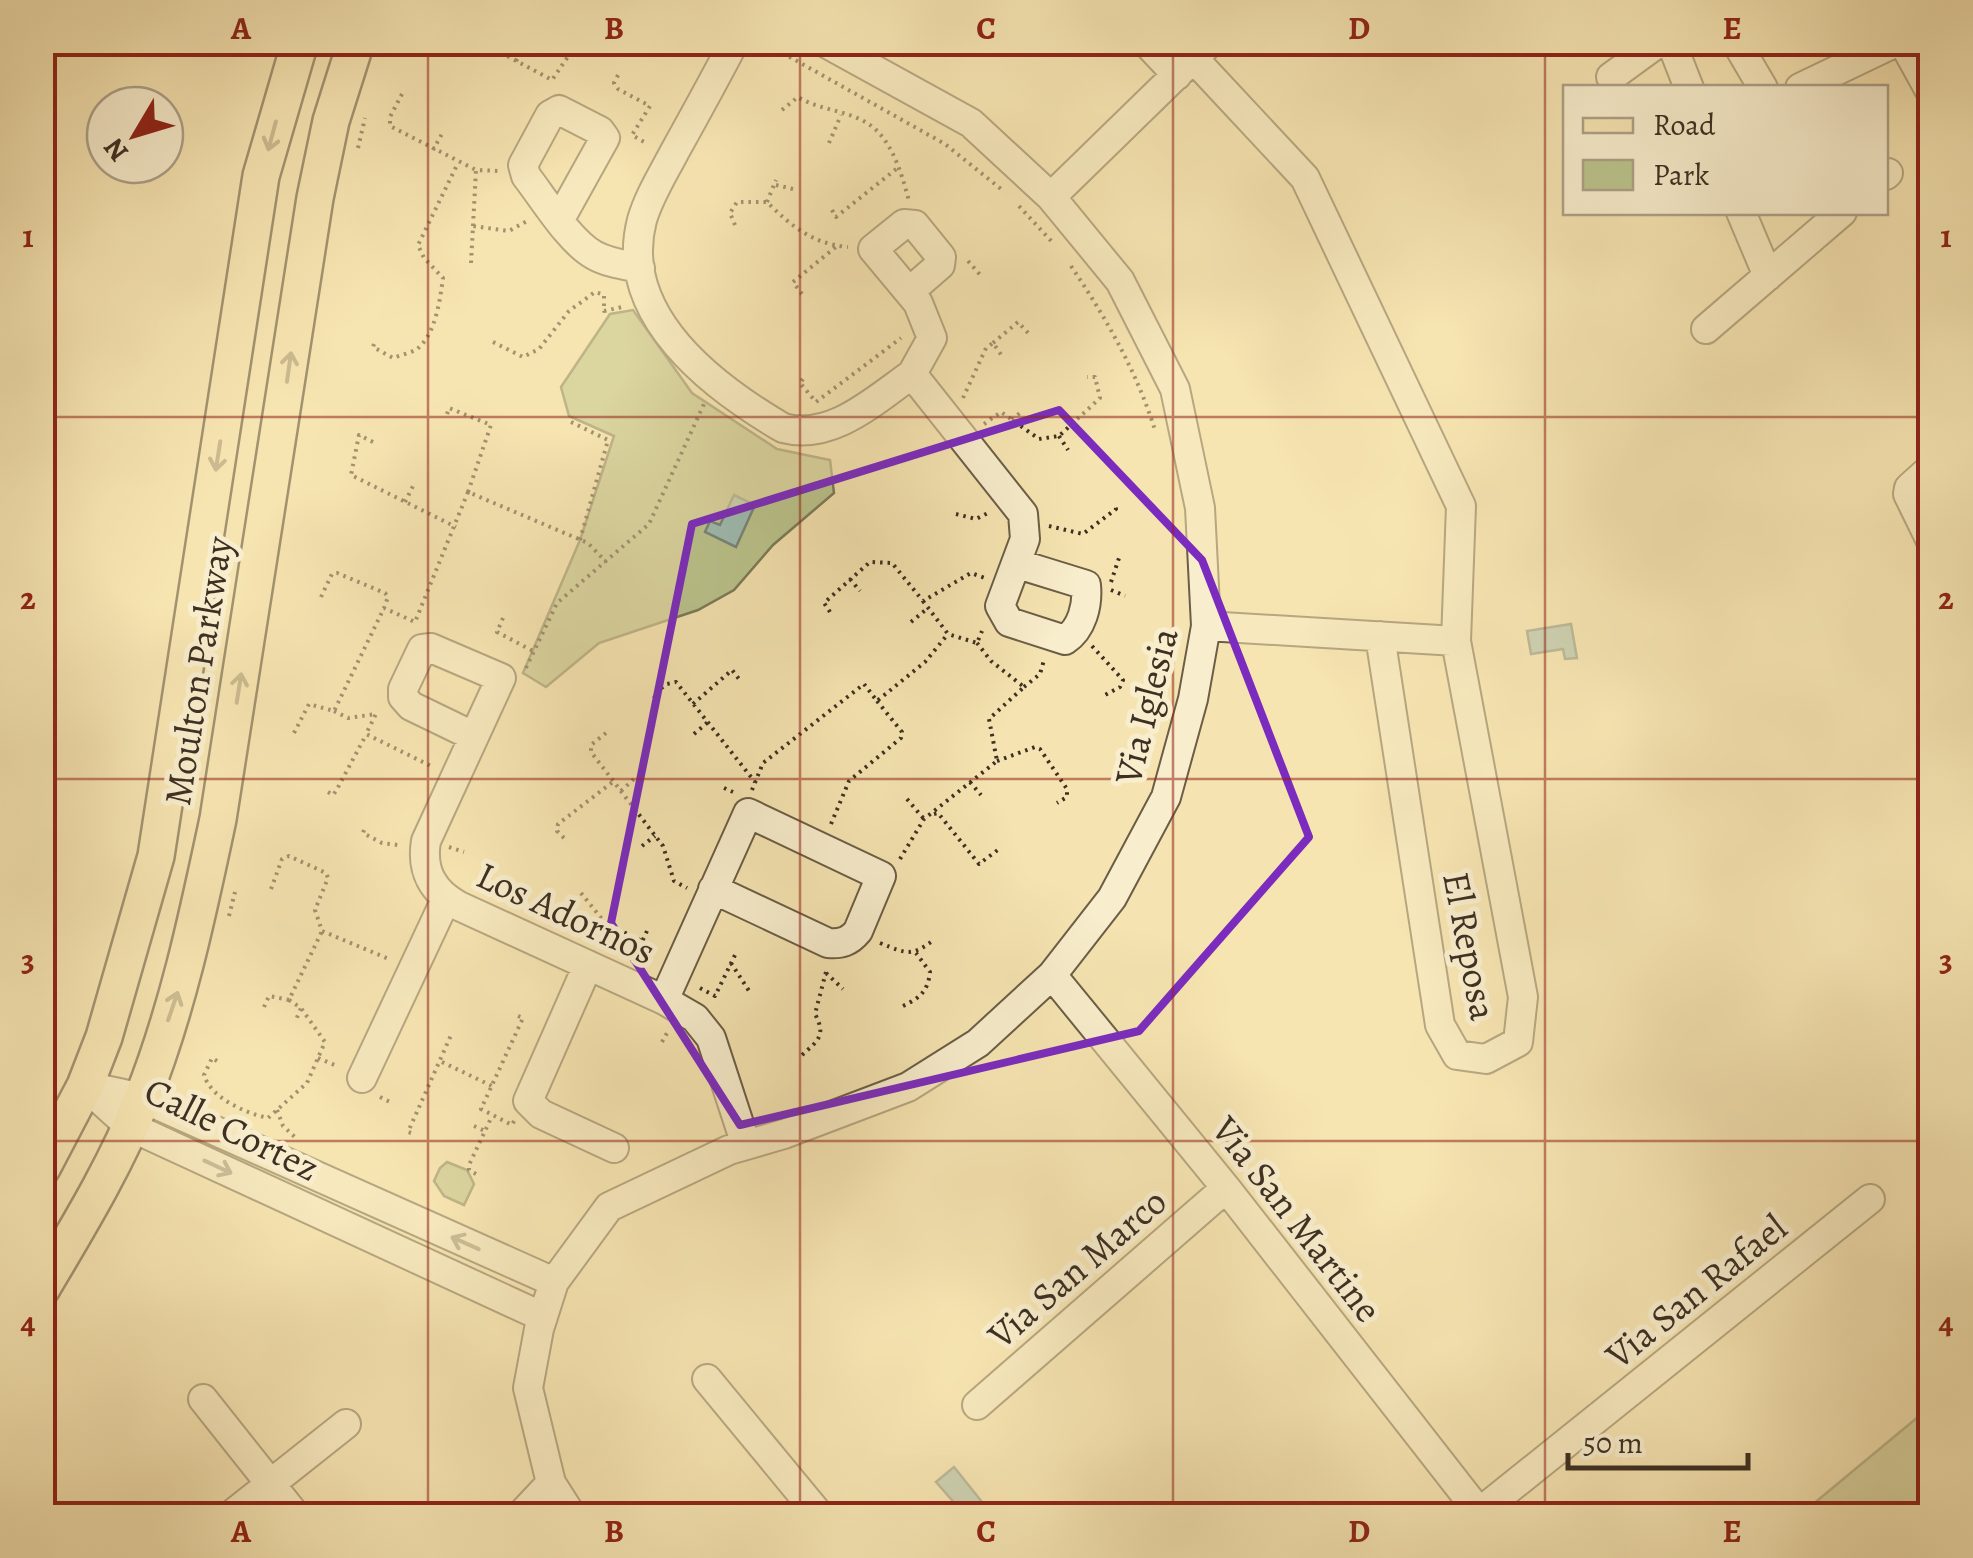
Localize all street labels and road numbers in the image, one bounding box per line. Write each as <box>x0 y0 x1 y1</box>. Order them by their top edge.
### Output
street label: Moulton Parkway <box>151 532 245 809</box>
street label: Via Iglesia <box>1101 622 1191 791</box>
street label: Los Adornos <box>468 849 664 977</box>
street label: El Reposa <box>1430 867 1510 1025</box>
street label: Calle Cortez <box>136 1064 328 1194</box>
street label: Via San Martine <box>1199 1104 1394 1333</box>
street label: Via San Marco <box>976 1176 1178 1361</box>
street label: Via San Rafael <box>1594 1202 1798 1381</box>

